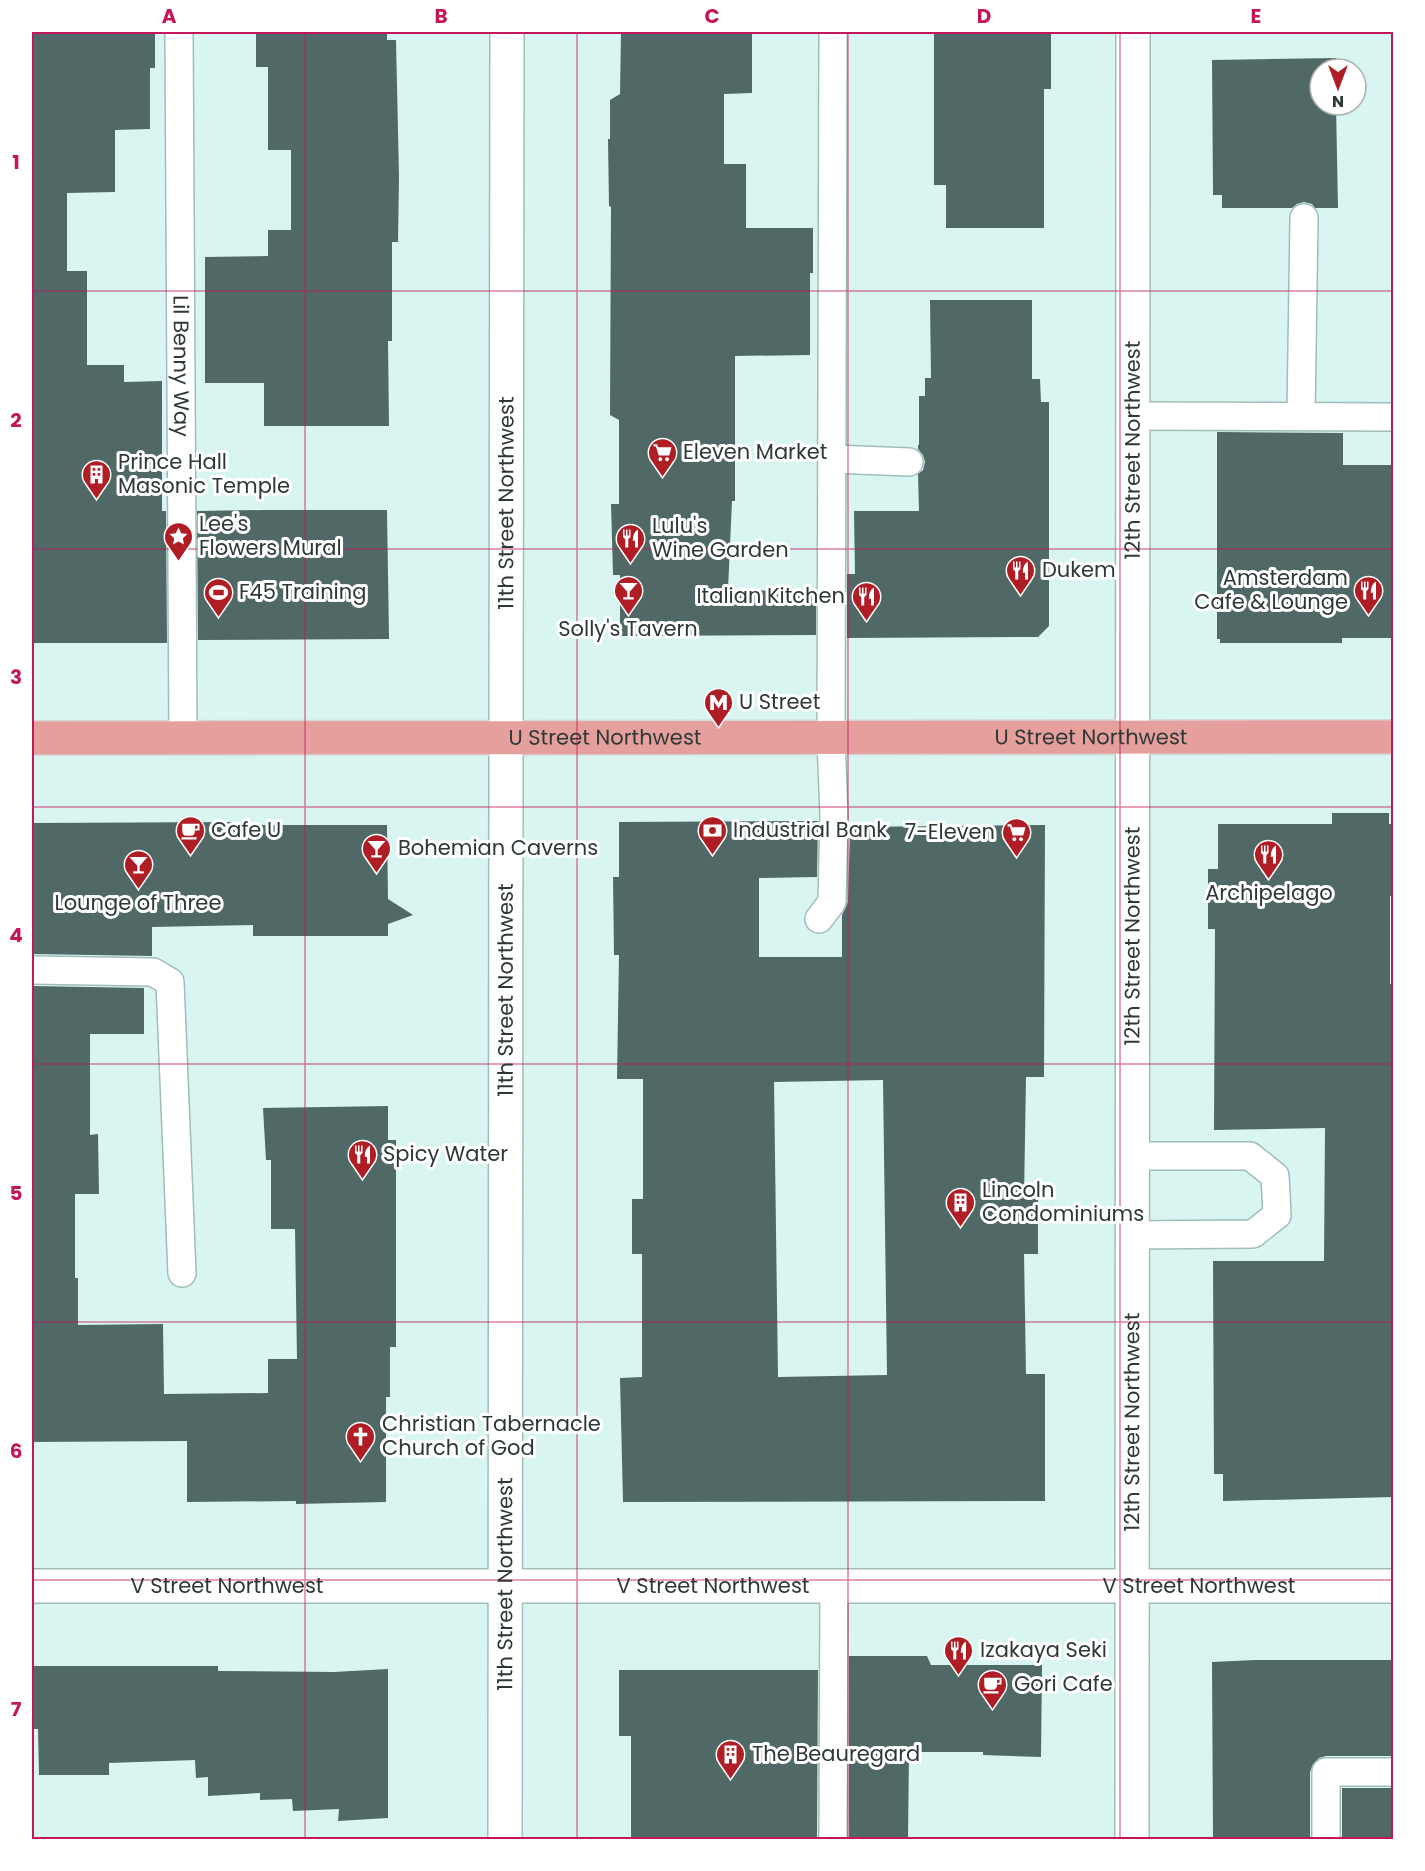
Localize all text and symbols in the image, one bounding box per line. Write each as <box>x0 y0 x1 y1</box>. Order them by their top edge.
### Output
text: A <box>162 2 177 30</box>
text: B <box>434 2 448 30</box>
text: C <box>704 2 720 30</box>
text: D <box>977 2 991 30</box>
text: E <box>1251 2 1261 30</box>
north arrow <box>1308 57 1368 117</box>
text: N <box>1332 90 1344 113</box>
text: 1 <box>12 148 20 176</box>
street label: Lil Benny Way <box>166 295 196 437</box>
street label: 12th Street Northwest <box>1118 341 1147 559</box>
street label: 11th Street Northwest <box>491 396 520 610</box>
text: 2 <box>10 406 22 434</box>
supermarket icon: Eleven Market <box>646 436 678 478</box>
place label: Eleven Market <box>683 437 827 466</box>
place label: Prince Hall Masonic Temple <box>118 447 290 500</box>
building icon: Prince Hall Masonic Temple <box>81 458 113 500</box>
place label: Lee's Flowers Mural <box>199 509 342 562</box>
place label: Lulu's Wine Garden <box>652 511 789 564</box>
place icon: Lee's Flowers Mural <box>162 520 194 562</box>
restaurant icon: Lulu's Wine Garden <box>615 522 647 564</box>
restaurant icon: Dukem <box>1005 554 1037 596</box>
place label: Dukem <box>1042 555 1116 584</box>
place label: Amsterdam Cafe & Lounge <box>1194 563 1348 616</box>
bar icon: Solly's Tavern <box>612 574 644 616</box>
restaurant icon: Amsterdam Cafe & Lounge <box>1353 574 1385 616</box>
sports icon: F45 Training <box>202 576 234 618</box>
place label: F45 Training <box>239 577 366 606</box>
restaurant icon: Italian Kitchen <box>850 580 882 622</box>
place label: Italian Kitchen <box>696 581 845 610</box>
place label: Solly's Tavern <box>558 614 698 643</box>
text: 3 <box>10 663 22 691</box>
metro station icon: U Street <box>702 686 734 728</box>
place label: U Street <box>739 687 820 716</box>
street label: U Street Northwest <box>994 722 1188 751</box>
street label: U Street Northwest <box>508 723 702 752</box>
cafe icon: Cafe U <box>174 814 206 856</box>
bank icon: Industrial Bank <box>696 814 728 856</box>
place label: Cafe U <box>211 815 281 844</box>
place label: Industrial Bank <box>733 815 887 844</box>
supermarket icon: 7-Eleven <box>1000 816 1032 858</box>
place label: 7-Eleven <box>905 817 995 846</box>
street label: 12th Street Northwest <box>1117 827 1147 1045</box>
bar icon: Bohemian Caverns <box>361 832 393 874</box>
place label: Bohemian Caverns <box>398 833 598 862</box>
restaurant icon: Archipelago <box>1253 838 1285 880</box>
bar icon: Lounge of Three <box>122 848 154 890</box>
place label: Archipelago <box>1205 878 1333 907</box>
street label: 11th Street Northwest <box>491 883 520 1097</box>
place label: Lounge of Three <box>55 888 221 917</box>
text: 4 <box>9 921 23 949</box>
restaurant icon: Spicy Water <box>346 1138 378 1180</box>
place label: Spicy Water <box>383 1139 508 1168</box>
place label: Lincoln Condominiums <box>982 1175 1144 1228</box>
text: 5 <box>10 1179 23 1207</box>
building icon: Lincoln Condominiums <box>945 1186 977 1228</box>
street label: 12th Street Northwest <box>1117 1313 1146 1531</box>
place label: Christian Tabernacle Church of God <box>382 1409 601 1462</box>
church icon: Christian Tabernacle Church of God <box>345 1420 377 1462</box>
text: 6 <box>10 1437 22 1465</box>
street label: 11th Street Northwest <box>490 1477 519 1691</box>
street label: V Street Northwest <box>130 1571 324 1600</box>
street label: V Street Northwest <box>616 1571 810 1600</box>
street label: V Street Northwest <box>1102 1571 1296 1600</box>
restaurant icon: Izakaya Seki <box>943 1634 975 1676</box>
place label: Izakaya Seki <box>980 1635 1107 1664</box>
cafe icon: Gori Cafe <box>977 1668 1009 1710</box>
place label: Gori Cafe <box>1014 1669 1113 1698</box>
text: 7 <box>11 1695 22 1723</box>
building icon: The Beauregard <box>715 1738 747 1780</box>
place label: The Beauregard <box>752 1739 920 1768</box>

